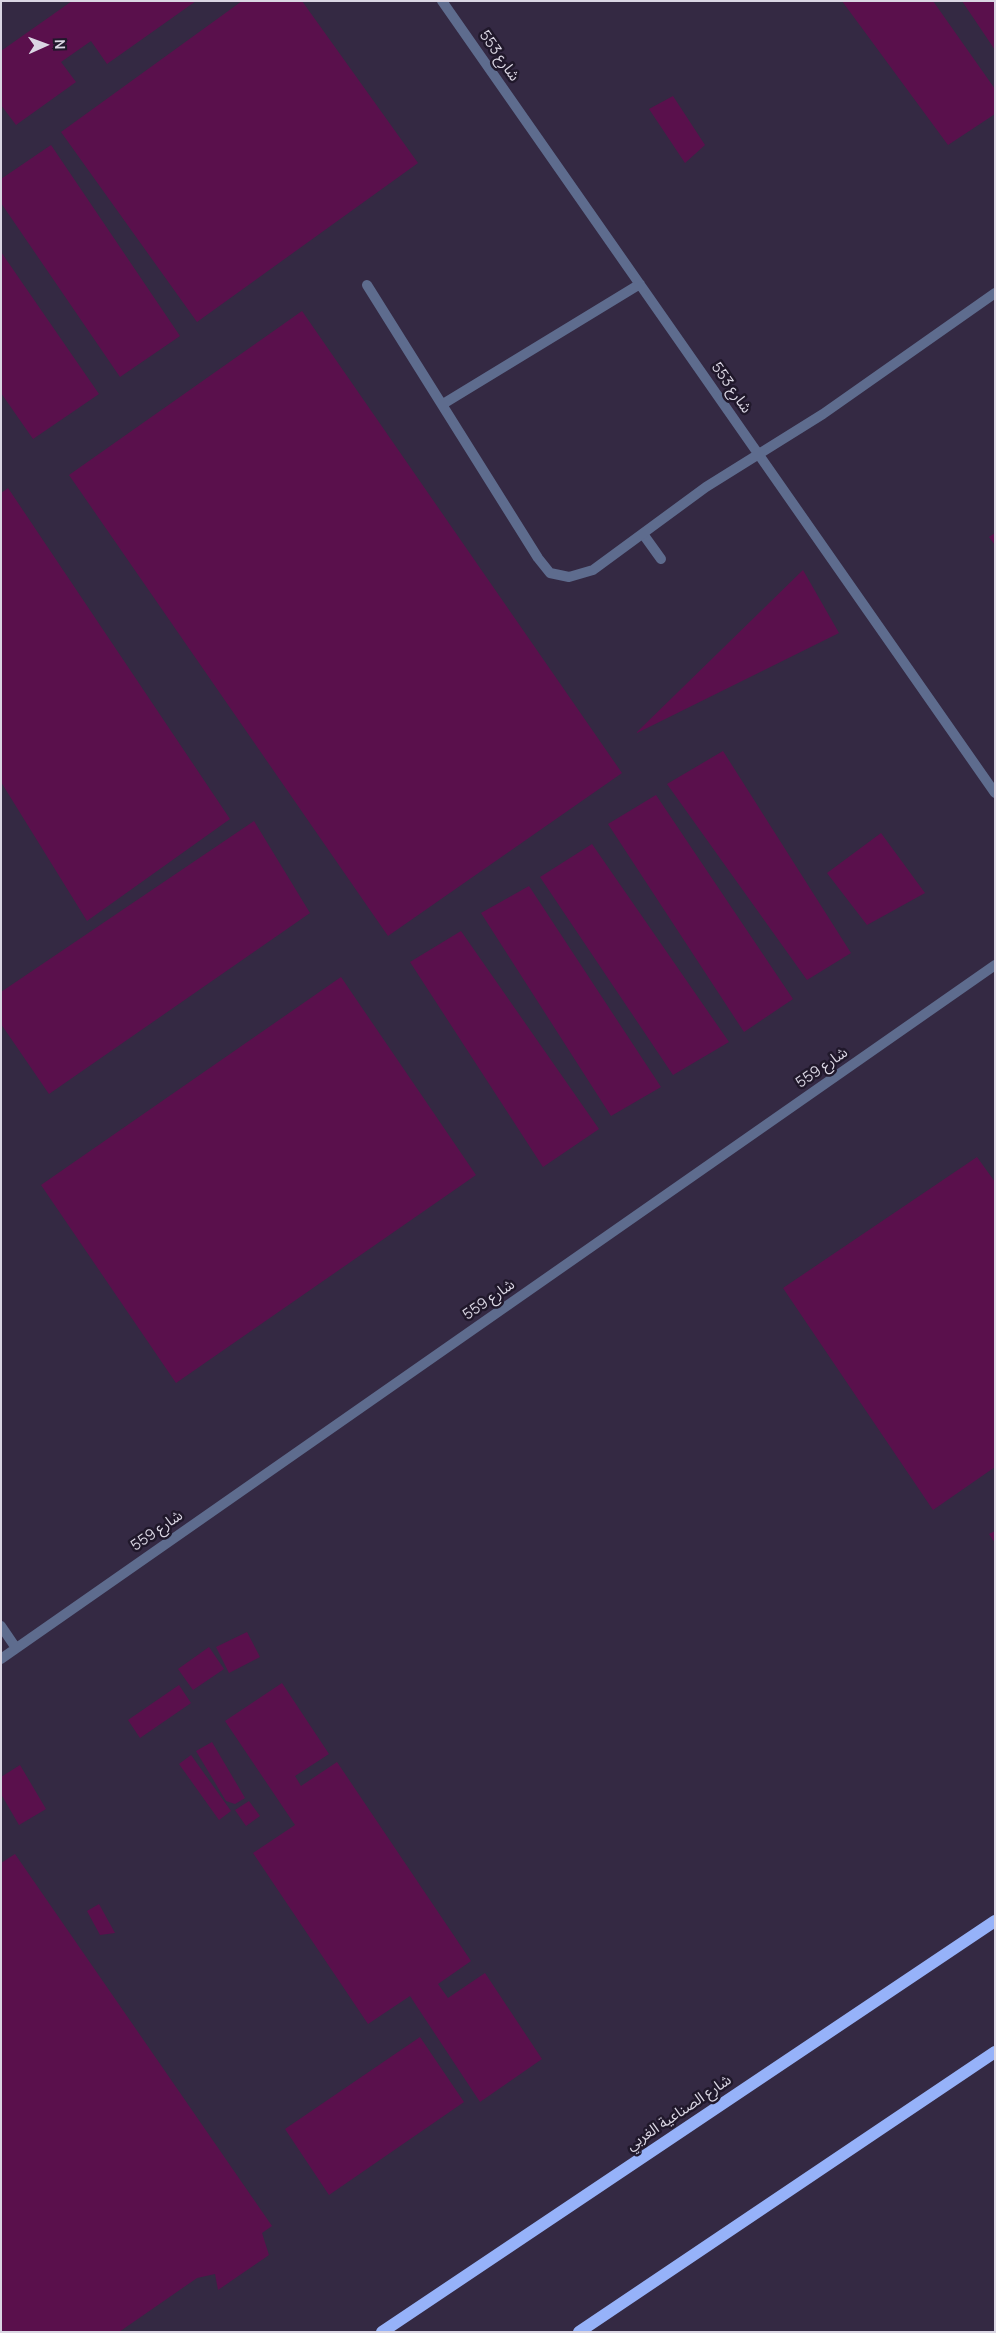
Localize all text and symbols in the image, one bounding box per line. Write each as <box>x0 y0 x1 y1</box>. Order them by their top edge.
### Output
north arrow <box>20 20 70 70</box>
street label: شارع 553 <box>475 27 523 85</box>
text: N <box>51 39 70 50</box>
street label: شارع 553 <box>707 359 755 417</box>
street label: شارع 559 <box>793 1044 851 1092</box>
street label: شارع 559 <box>460 1276 518 1324</box>
street label: شارع 559 <box>128 1507 186 1555</box>
street label: شارع الصناعية الغربي <box>623 2071 735 2155</box>

